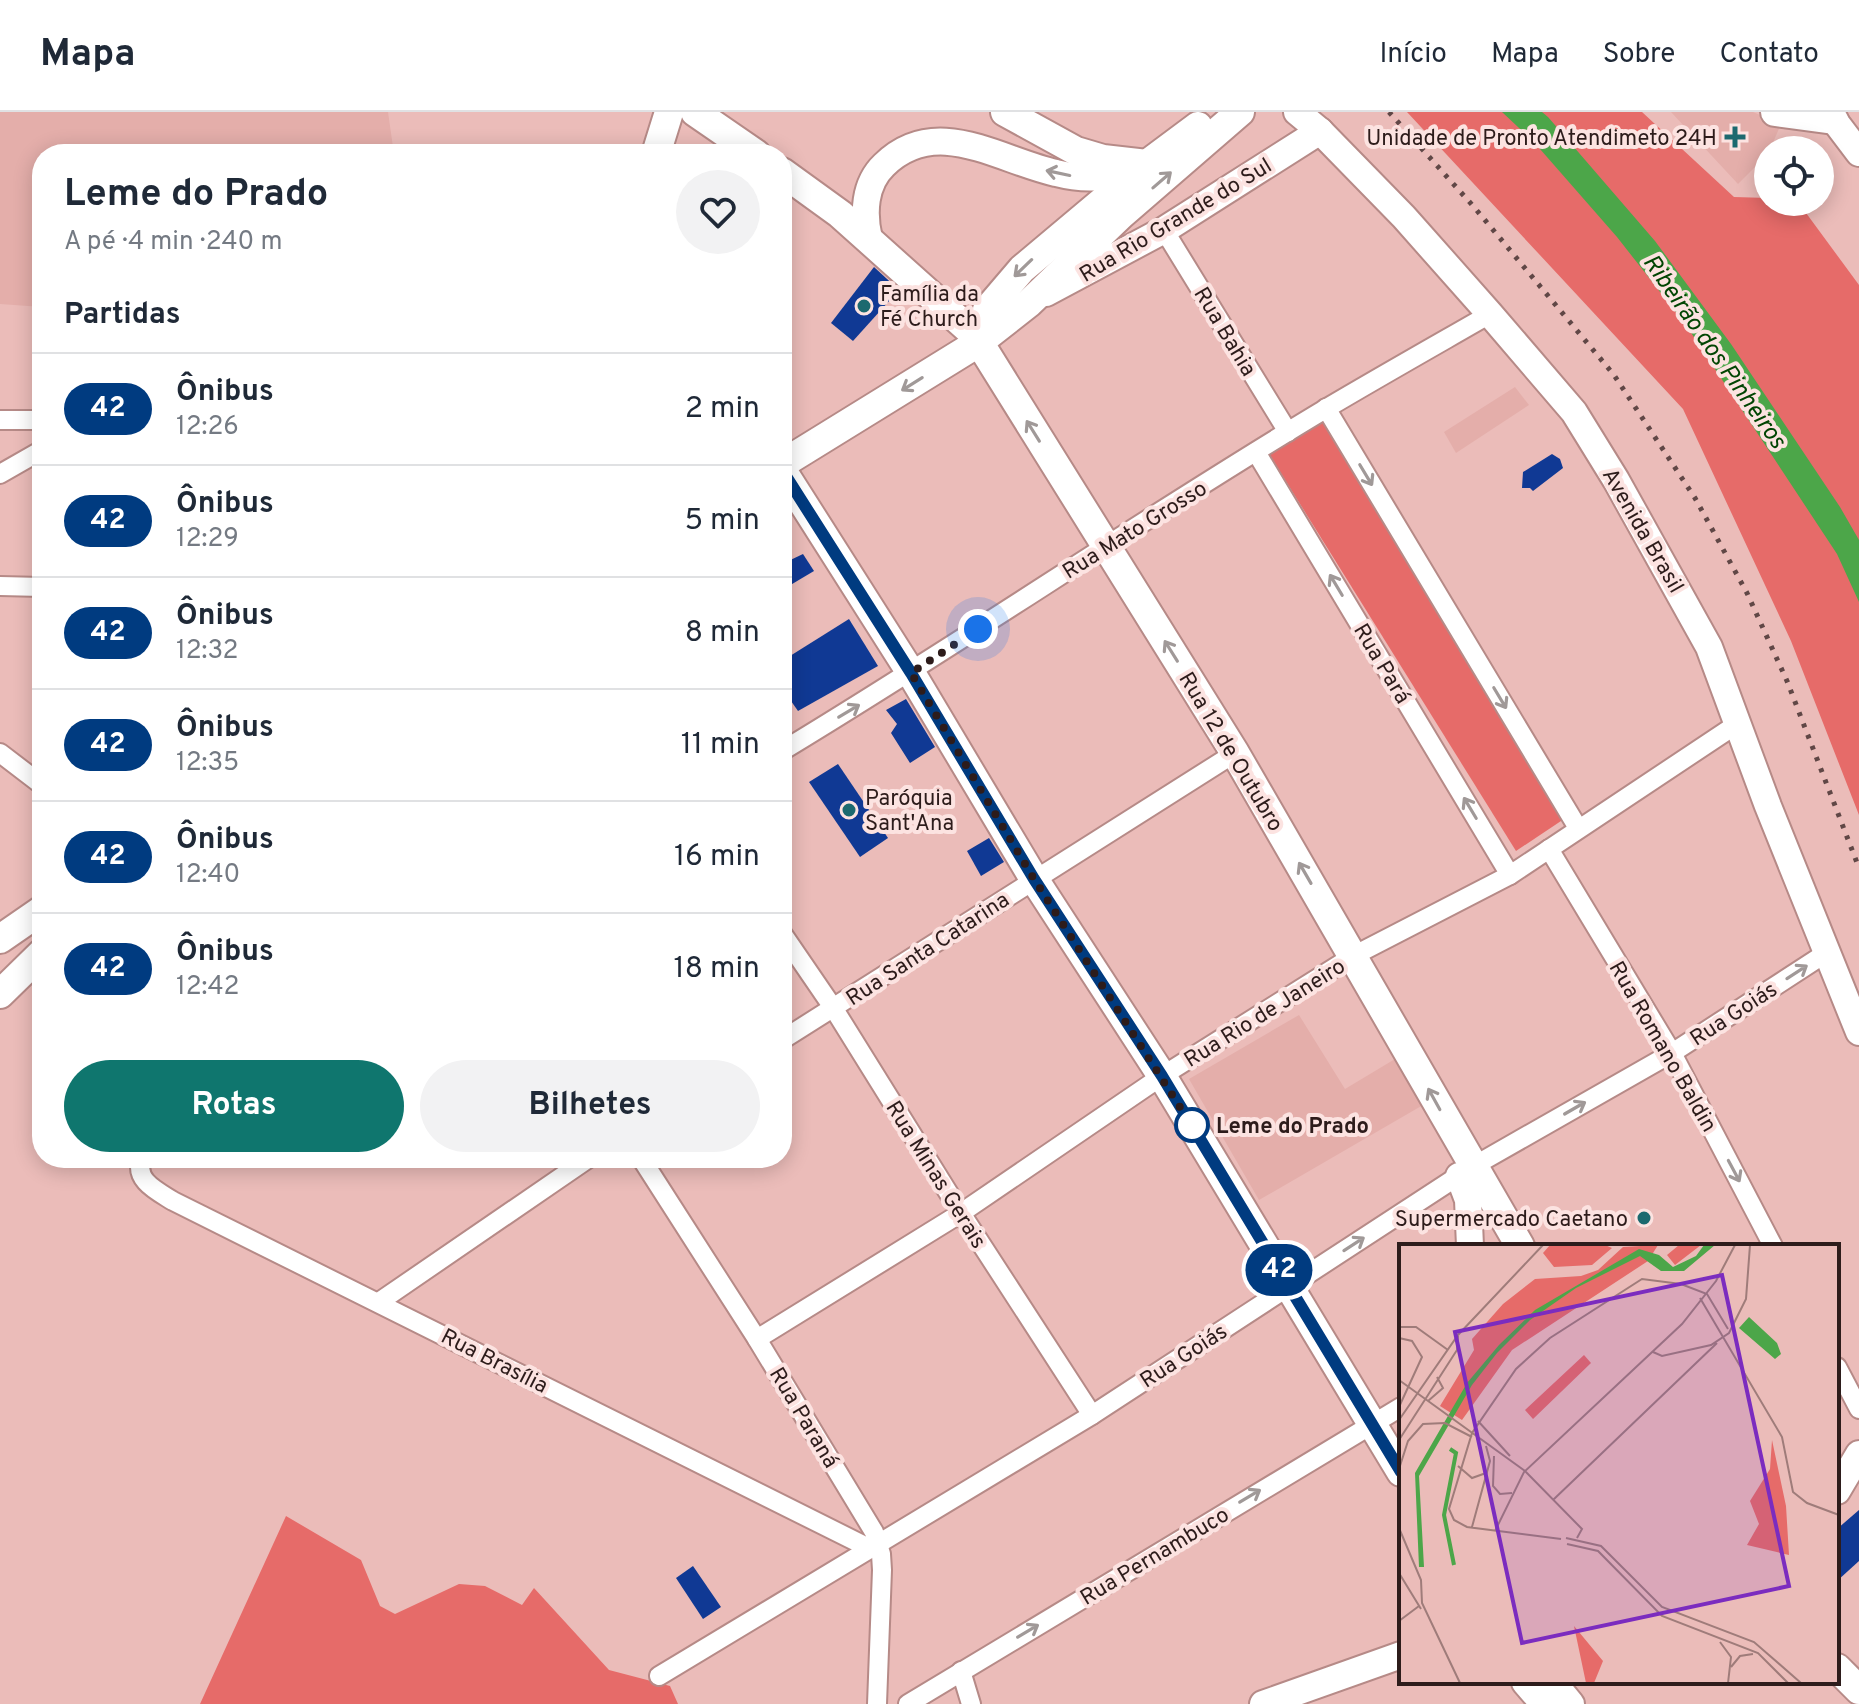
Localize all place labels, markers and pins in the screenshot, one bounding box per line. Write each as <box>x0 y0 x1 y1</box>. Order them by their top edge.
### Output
place label: Unidade de Pronto Atendimeto 24H <box>1366 126 1717 153</box>
marker: Unidade de Pronto Atendimeto 24H <box>1724 126 1746 148</box>
place label: Família da Fé Church <box>880 282 979 334</box>
marker: Família da Fé Church <box>855 297 873 315</box>
place label: Paróquia Sant'Ana <box>865 786 954 838</box>
marker: Paróquia Sant'Ana <box>840 801 858 819</box>
marker: Leme do Prado <box>1175 1108 1209 1142</box>
place label: Leme do Prado <box>1216 1114 1369 1141</box>
place label: Supermercado Caetano <box>1395 1207 1628 1234</box>
marker: Supermercado Caetano <box>1635 1209 1653 1227</box>

